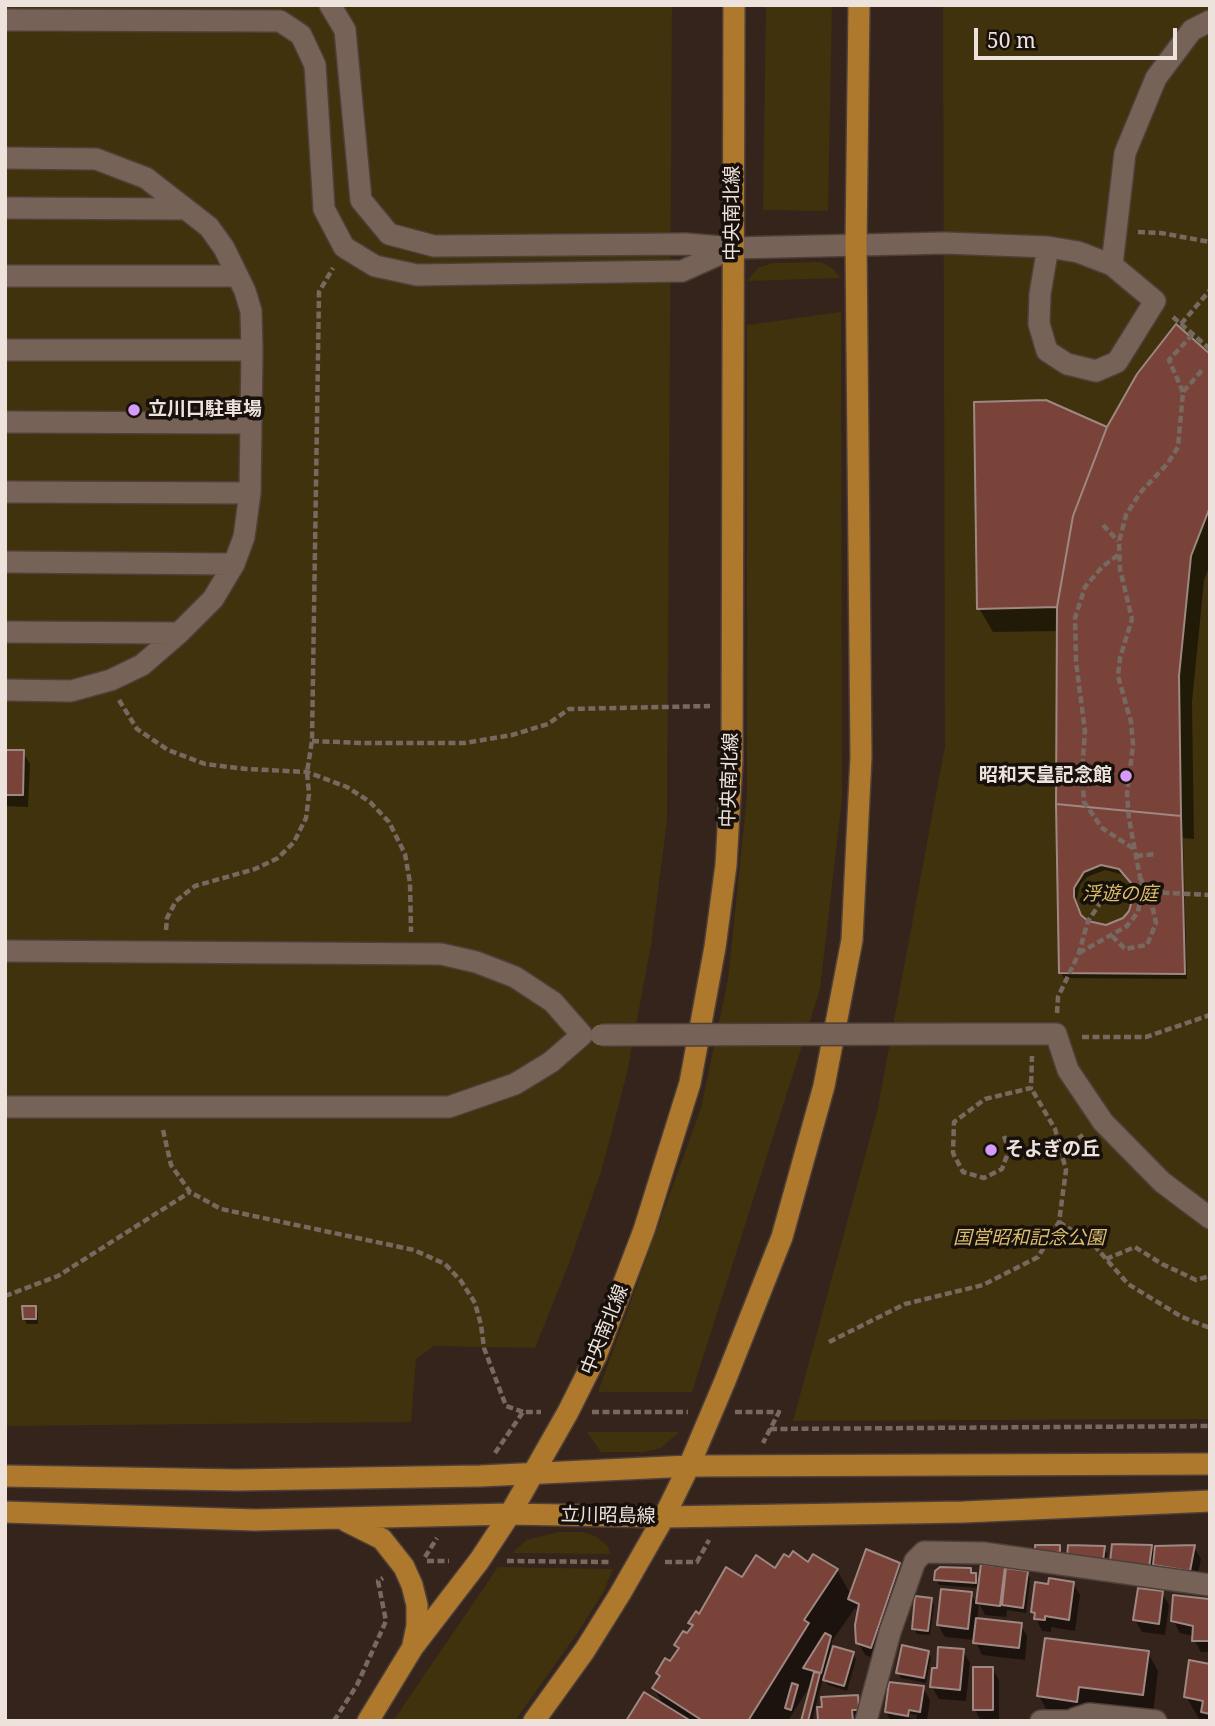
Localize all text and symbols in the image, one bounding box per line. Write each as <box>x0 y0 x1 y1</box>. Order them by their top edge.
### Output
scale bar <box>977 14 1180 58</box>
text: 50 m <box>987 26 1036 54</box>
street label: 中央南北線 <box>722 166 744 260</box>
place label: 立川口駐車場 <box>148 399 262 421</box>
marker: 立川口駐車場 <box>126 402 142 418</box>
street label: 中央南北線 <box>717 732 743 828</box>
place label: 昭和天皇記念館 <box>979 765 1112 787</box>
marker: 昭和天皇記念館 <box>1118 768 1134 784</box>
park label: 浮遊の庭 <box>1082 884 1158 906</box>
place label: そよぎの丘 <box>1005 1139 1100 1161</box>
marker: そよぎの丘 <box>983 1142 999 1158</box>
park label: 国営昭和記念公園 <box>953 1228 1105 1250</box>
street label: 中央南北線 <box>577 1282 633 1378</box>
street label: 立川昭島線 <box>560 1504 656 1528</box>

